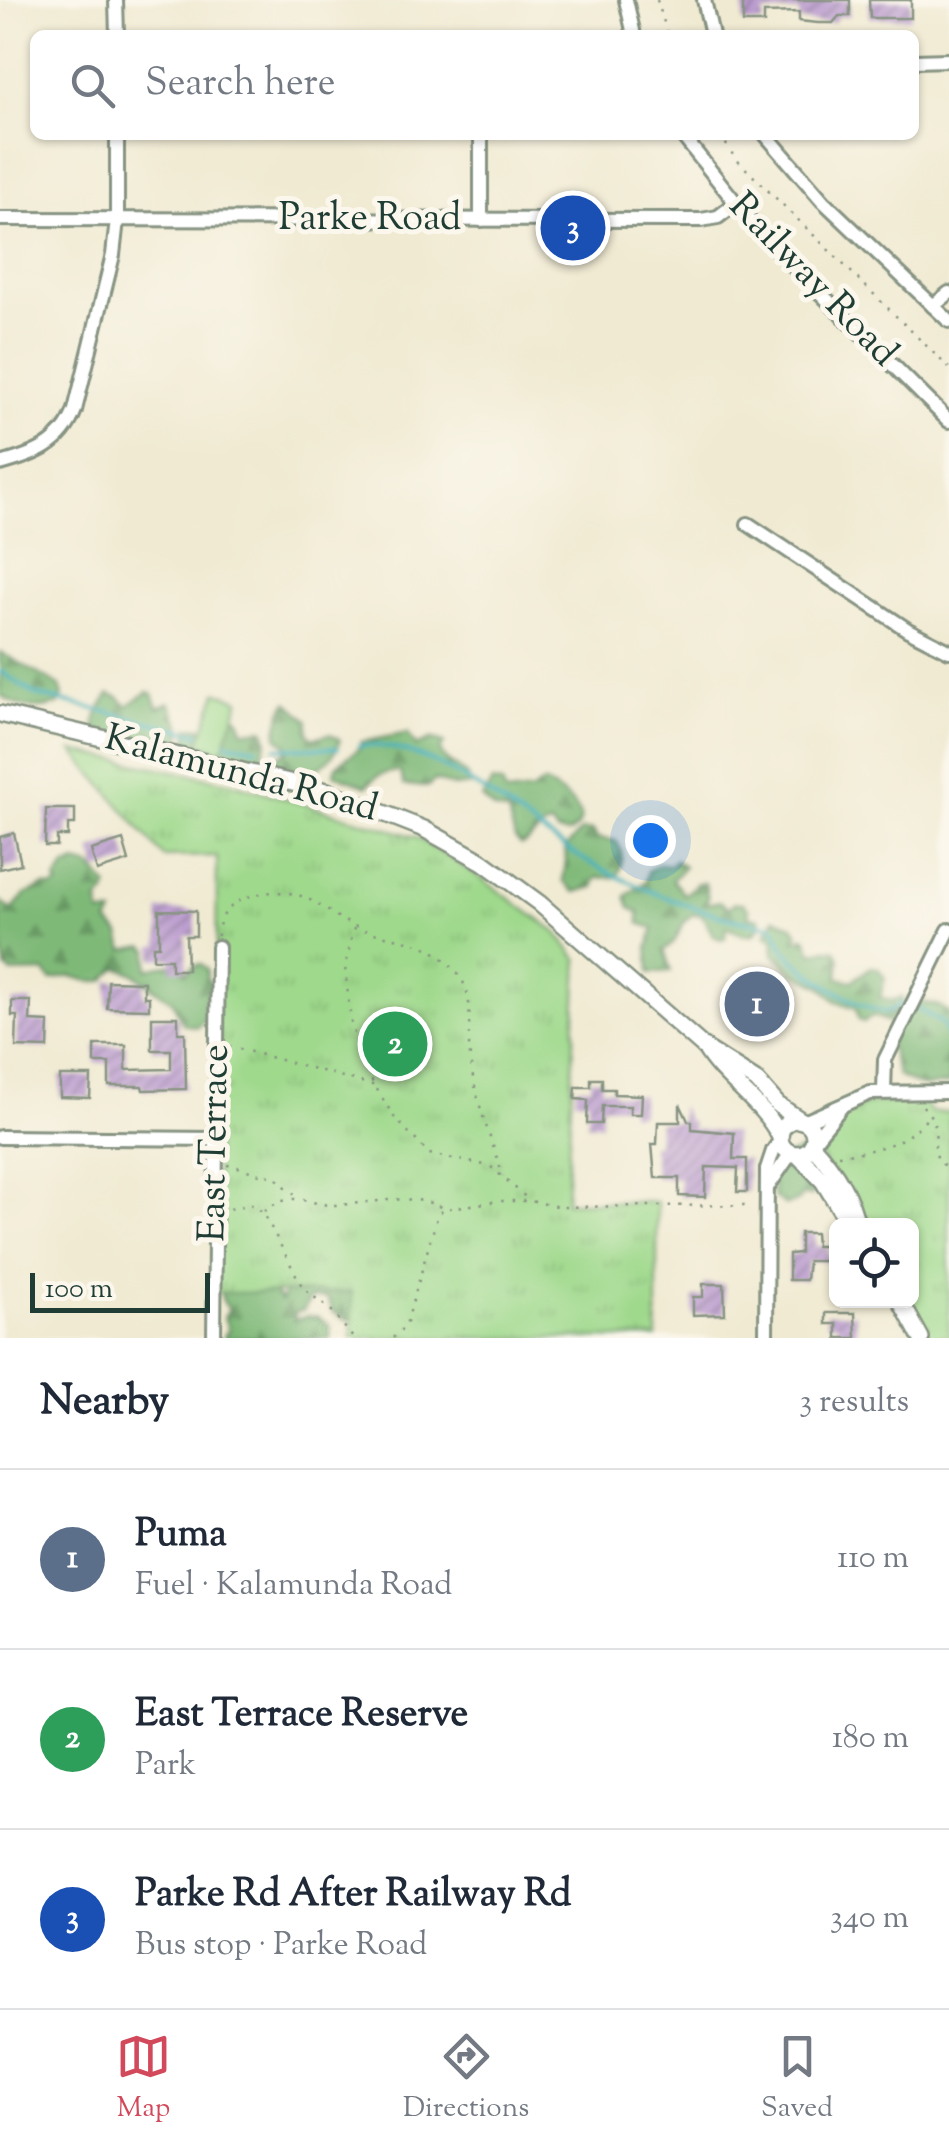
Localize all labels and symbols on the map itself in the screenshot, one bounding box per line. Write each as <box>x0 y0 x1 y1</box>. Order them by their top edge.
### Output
street label: Railway Road <box>715 182 909 380</box>
pin: 3 <box>540 190 606 266</box>
street label: Parke Road <box>278 193 462 247</box>
street label: Kalamunda Road <box>98 713 384 837</box>
your location <box>625 815 676 866</box>
pin: 1 <box>724 966 790 1042</box>
pin: 2 <box>362 1006 428 1082</box>
street label: East Terrace <box>187 1044 245 1242</box>
scale bar <box>30 1268 210 1312</box>

